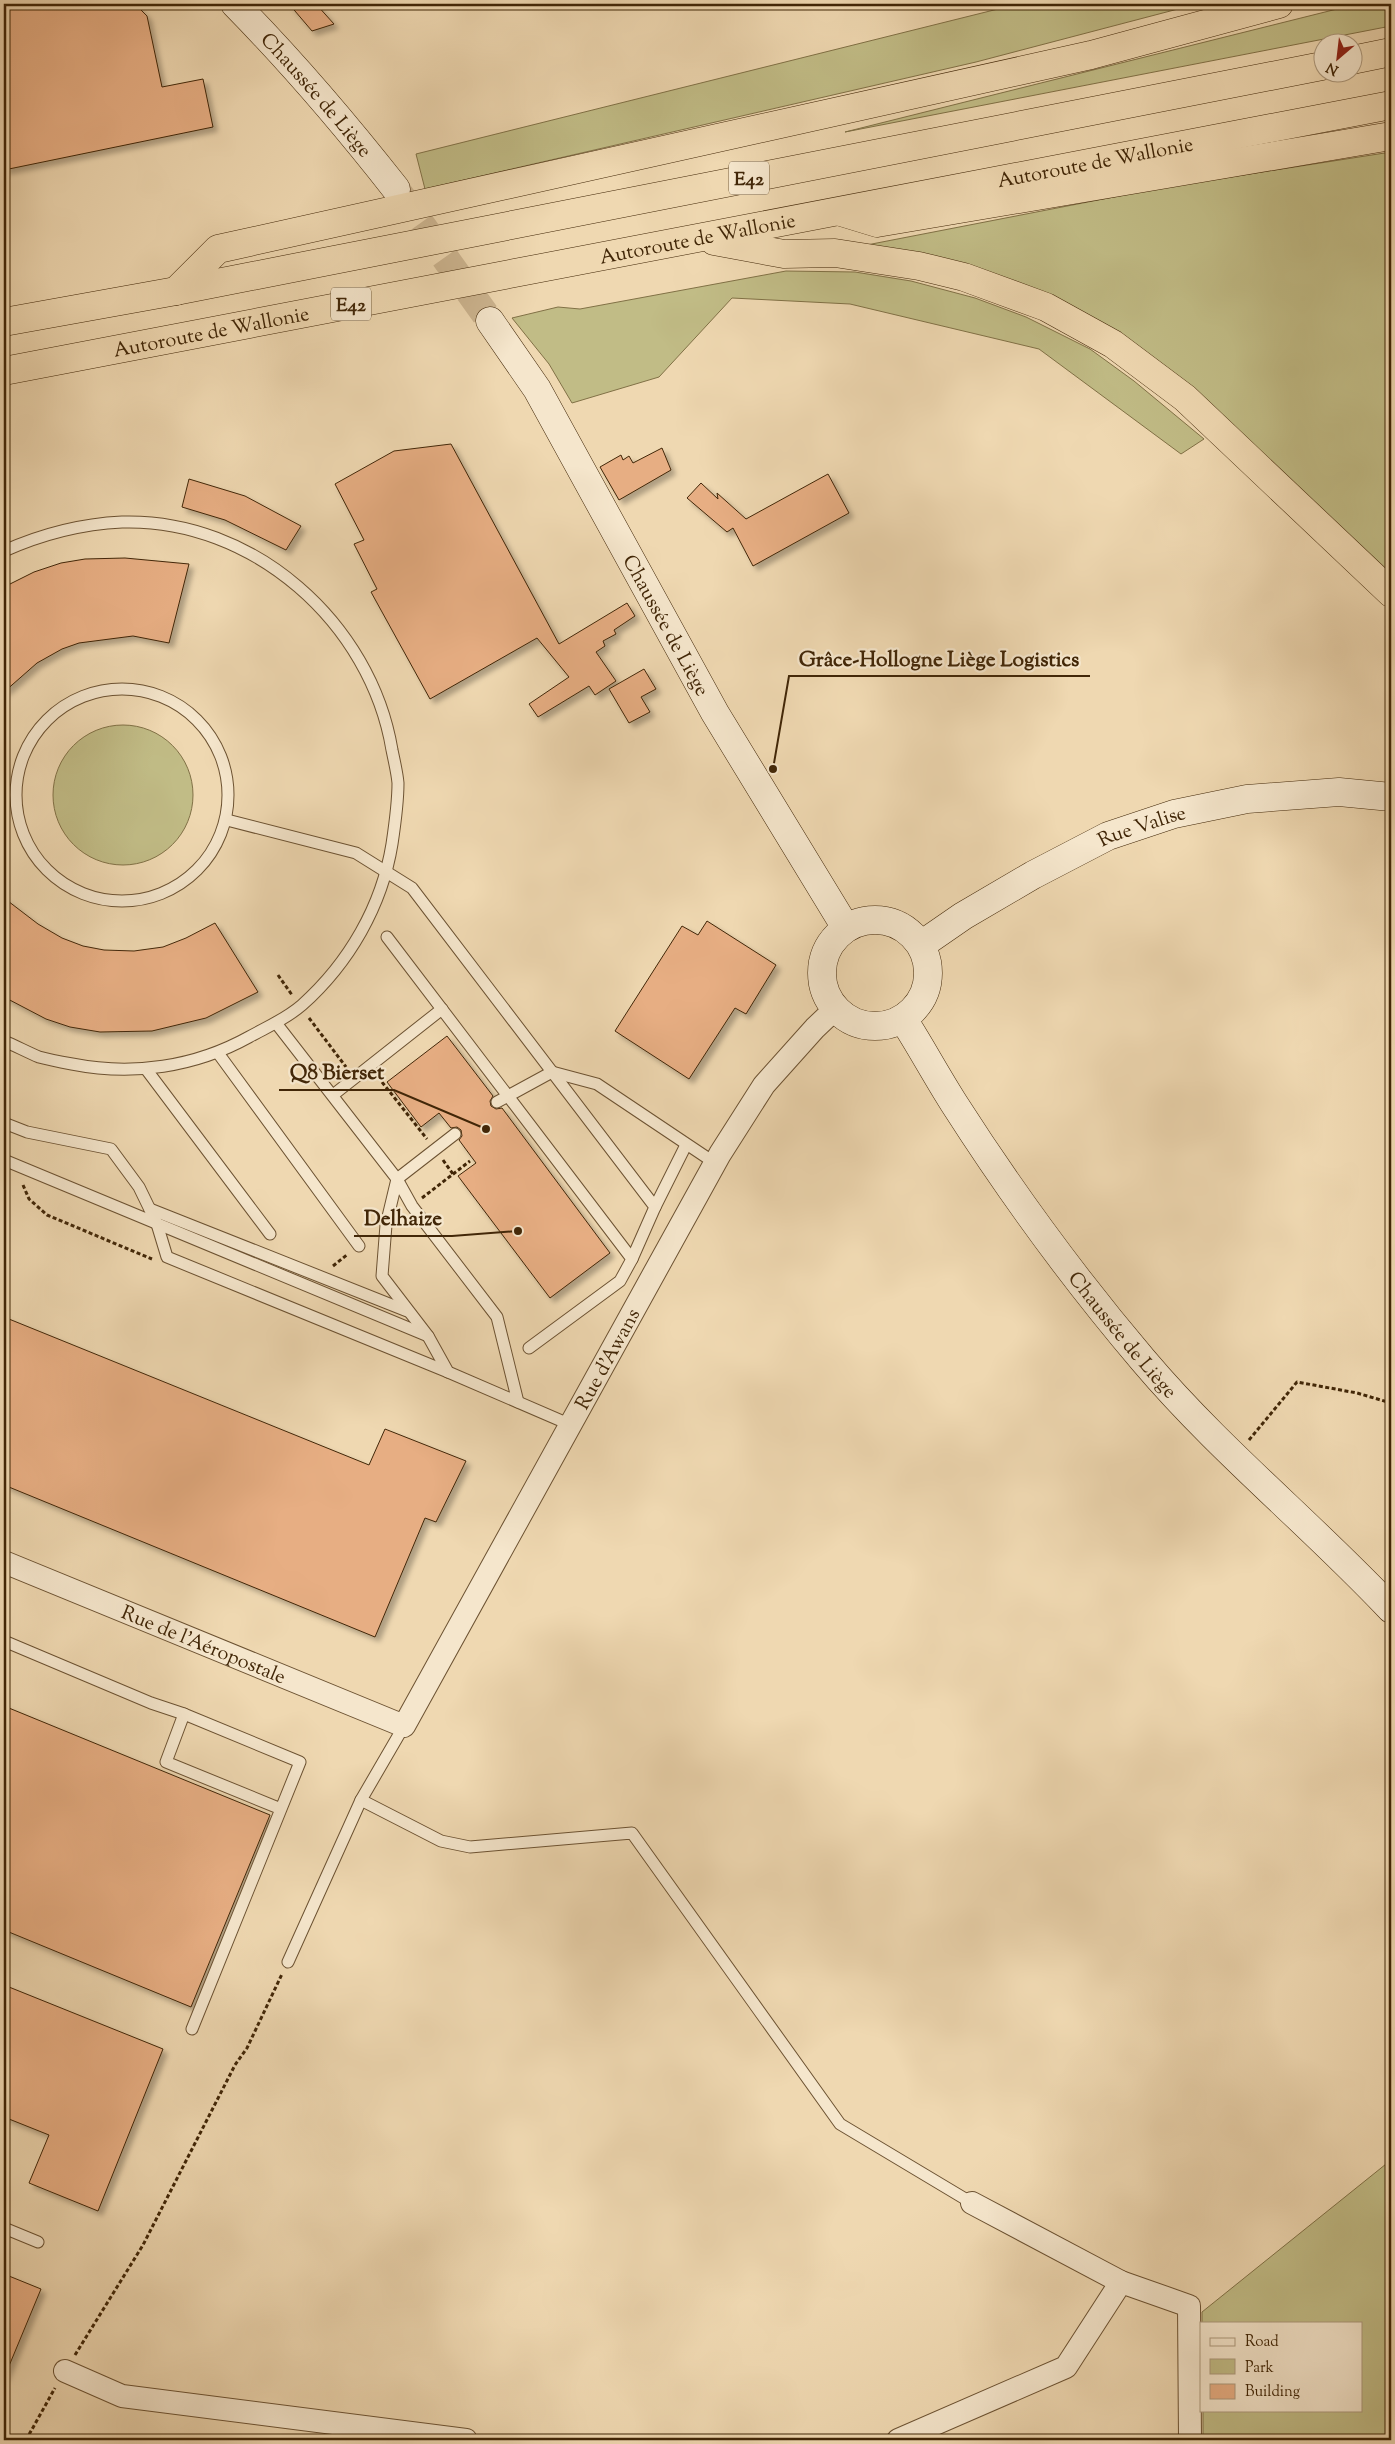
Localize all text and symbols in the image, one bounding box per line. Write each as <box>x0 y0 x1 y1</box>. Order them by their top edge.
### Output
street label: Chaussée de Liège <box>252 27 378 165</box>
north arrow <box>1312 32 1362 82</box>
text: N <box>1323 56 1342 79</box>
street label: Autoroute de Wallonie <box>995 131 1196 197</box>
road number: E42 <box>729 162 769 194</box>
street label: Autoroute de Wallonie <box>597 208 798 273</box>
road number: E42 <box>331 288 371 320</box>
street label: Autoroute de Wallonie <box>111 301 312 367</box>
street label: Chaussée de Liège <box>614 550 715 702</box>
callout: Grâce-Hollogne Liège Logistics <box>789 640 1090 676</box>
text: Grâce-Hollogne Liège Logistics <box>799 646 1079 676</box>
street label: Rue Valise <box>1093 800 1189 856</box>
callout: Q8 Bierset <box>279 1054 394 1090</box>
text: Q8 Bierset <box>290 1059 385 1089</box>
callout: Delhaize <box>354 1200 452 1236</box>
text: Delhaize <box>364 1205 442 1235</box>
street label: Chaussée de Liège <box>1060 1266 1183 1406</box>
street label: Rue d'Awans <box>569 1304 649 1416</box>
street label: Rue de l'Aéropostale <box>116 1600 290 1693</box>
legend <box>1200 2322 1362 2412</box>
text: Road <box>1245 2332 1279 2353</box>
text: Park <box>1245 2358 1274 2379</box>
text: Building <box>1245 2382 1300 2403</box>

